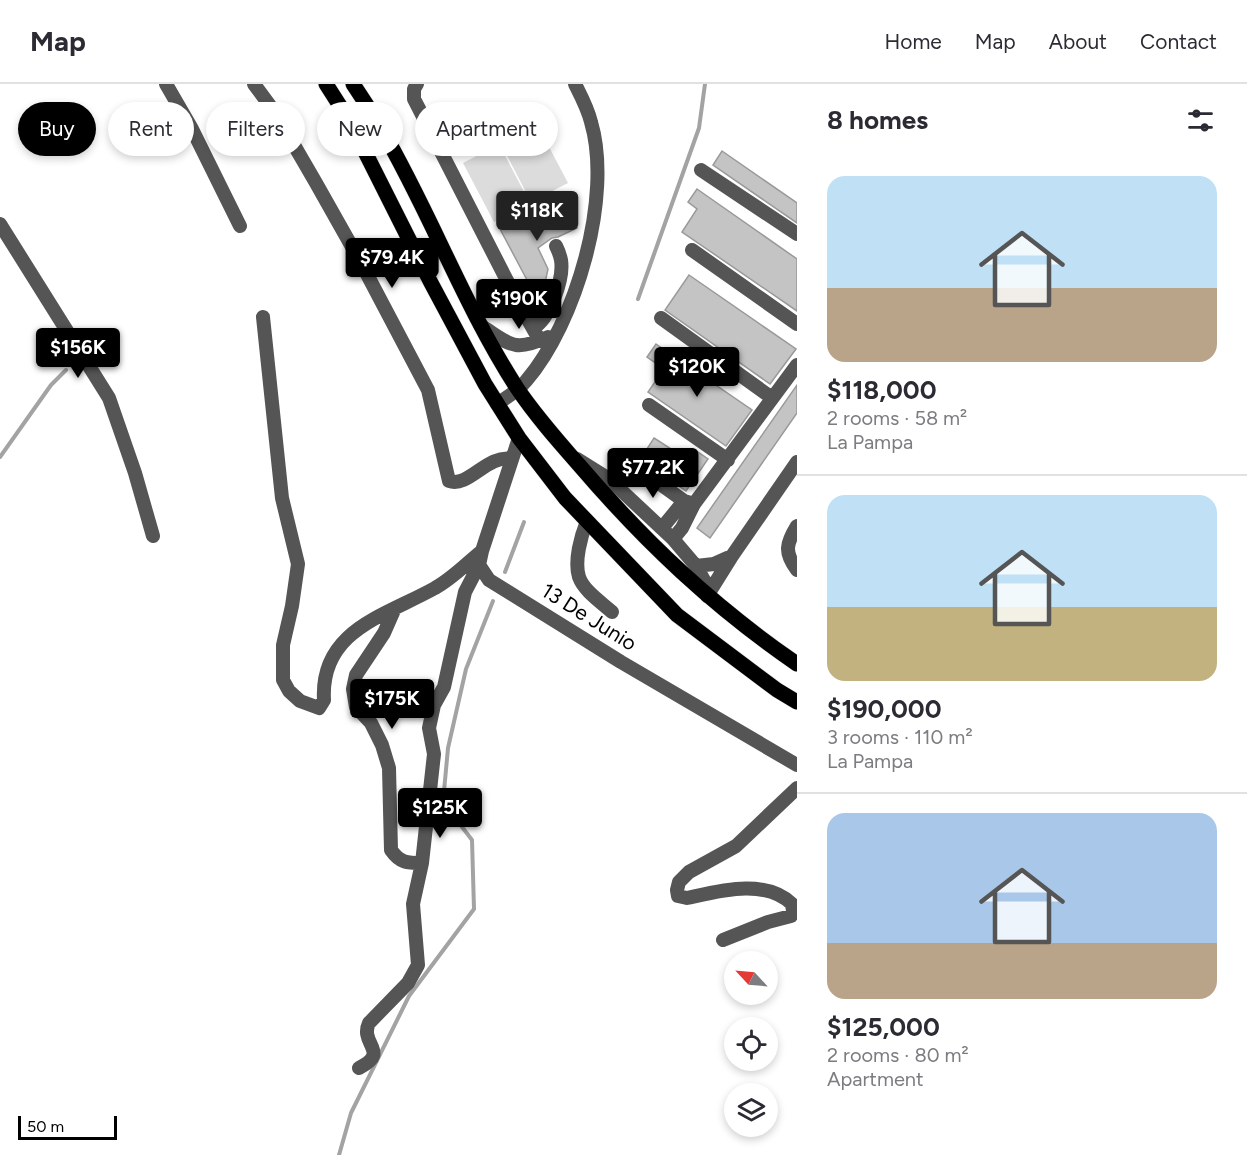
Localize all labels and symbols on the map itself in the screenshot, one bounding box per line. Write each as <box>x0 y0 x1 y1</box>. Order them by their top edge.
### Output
pin: $118K <box>495 191 579 242</box>
pin: $79.4K <box>343 238 441 289</box>
pin: $190K <box>477 279 561 330</box>
pin: $156K <box>36 328 120 379</box>
pin: $120K <box>655 347 739 398</box>
pin: $77.2K <box>604 448 702 499</box>
street label: 13 De Junio <box>537 577 642 656</box>
pin: $175K <box>350 679 434 730</box>
pin: $125K <box>398 788 482 839</box>
north arrow <box>724 951 778 1005</box>
scale bar <box>18 1113 117 1140</box>

